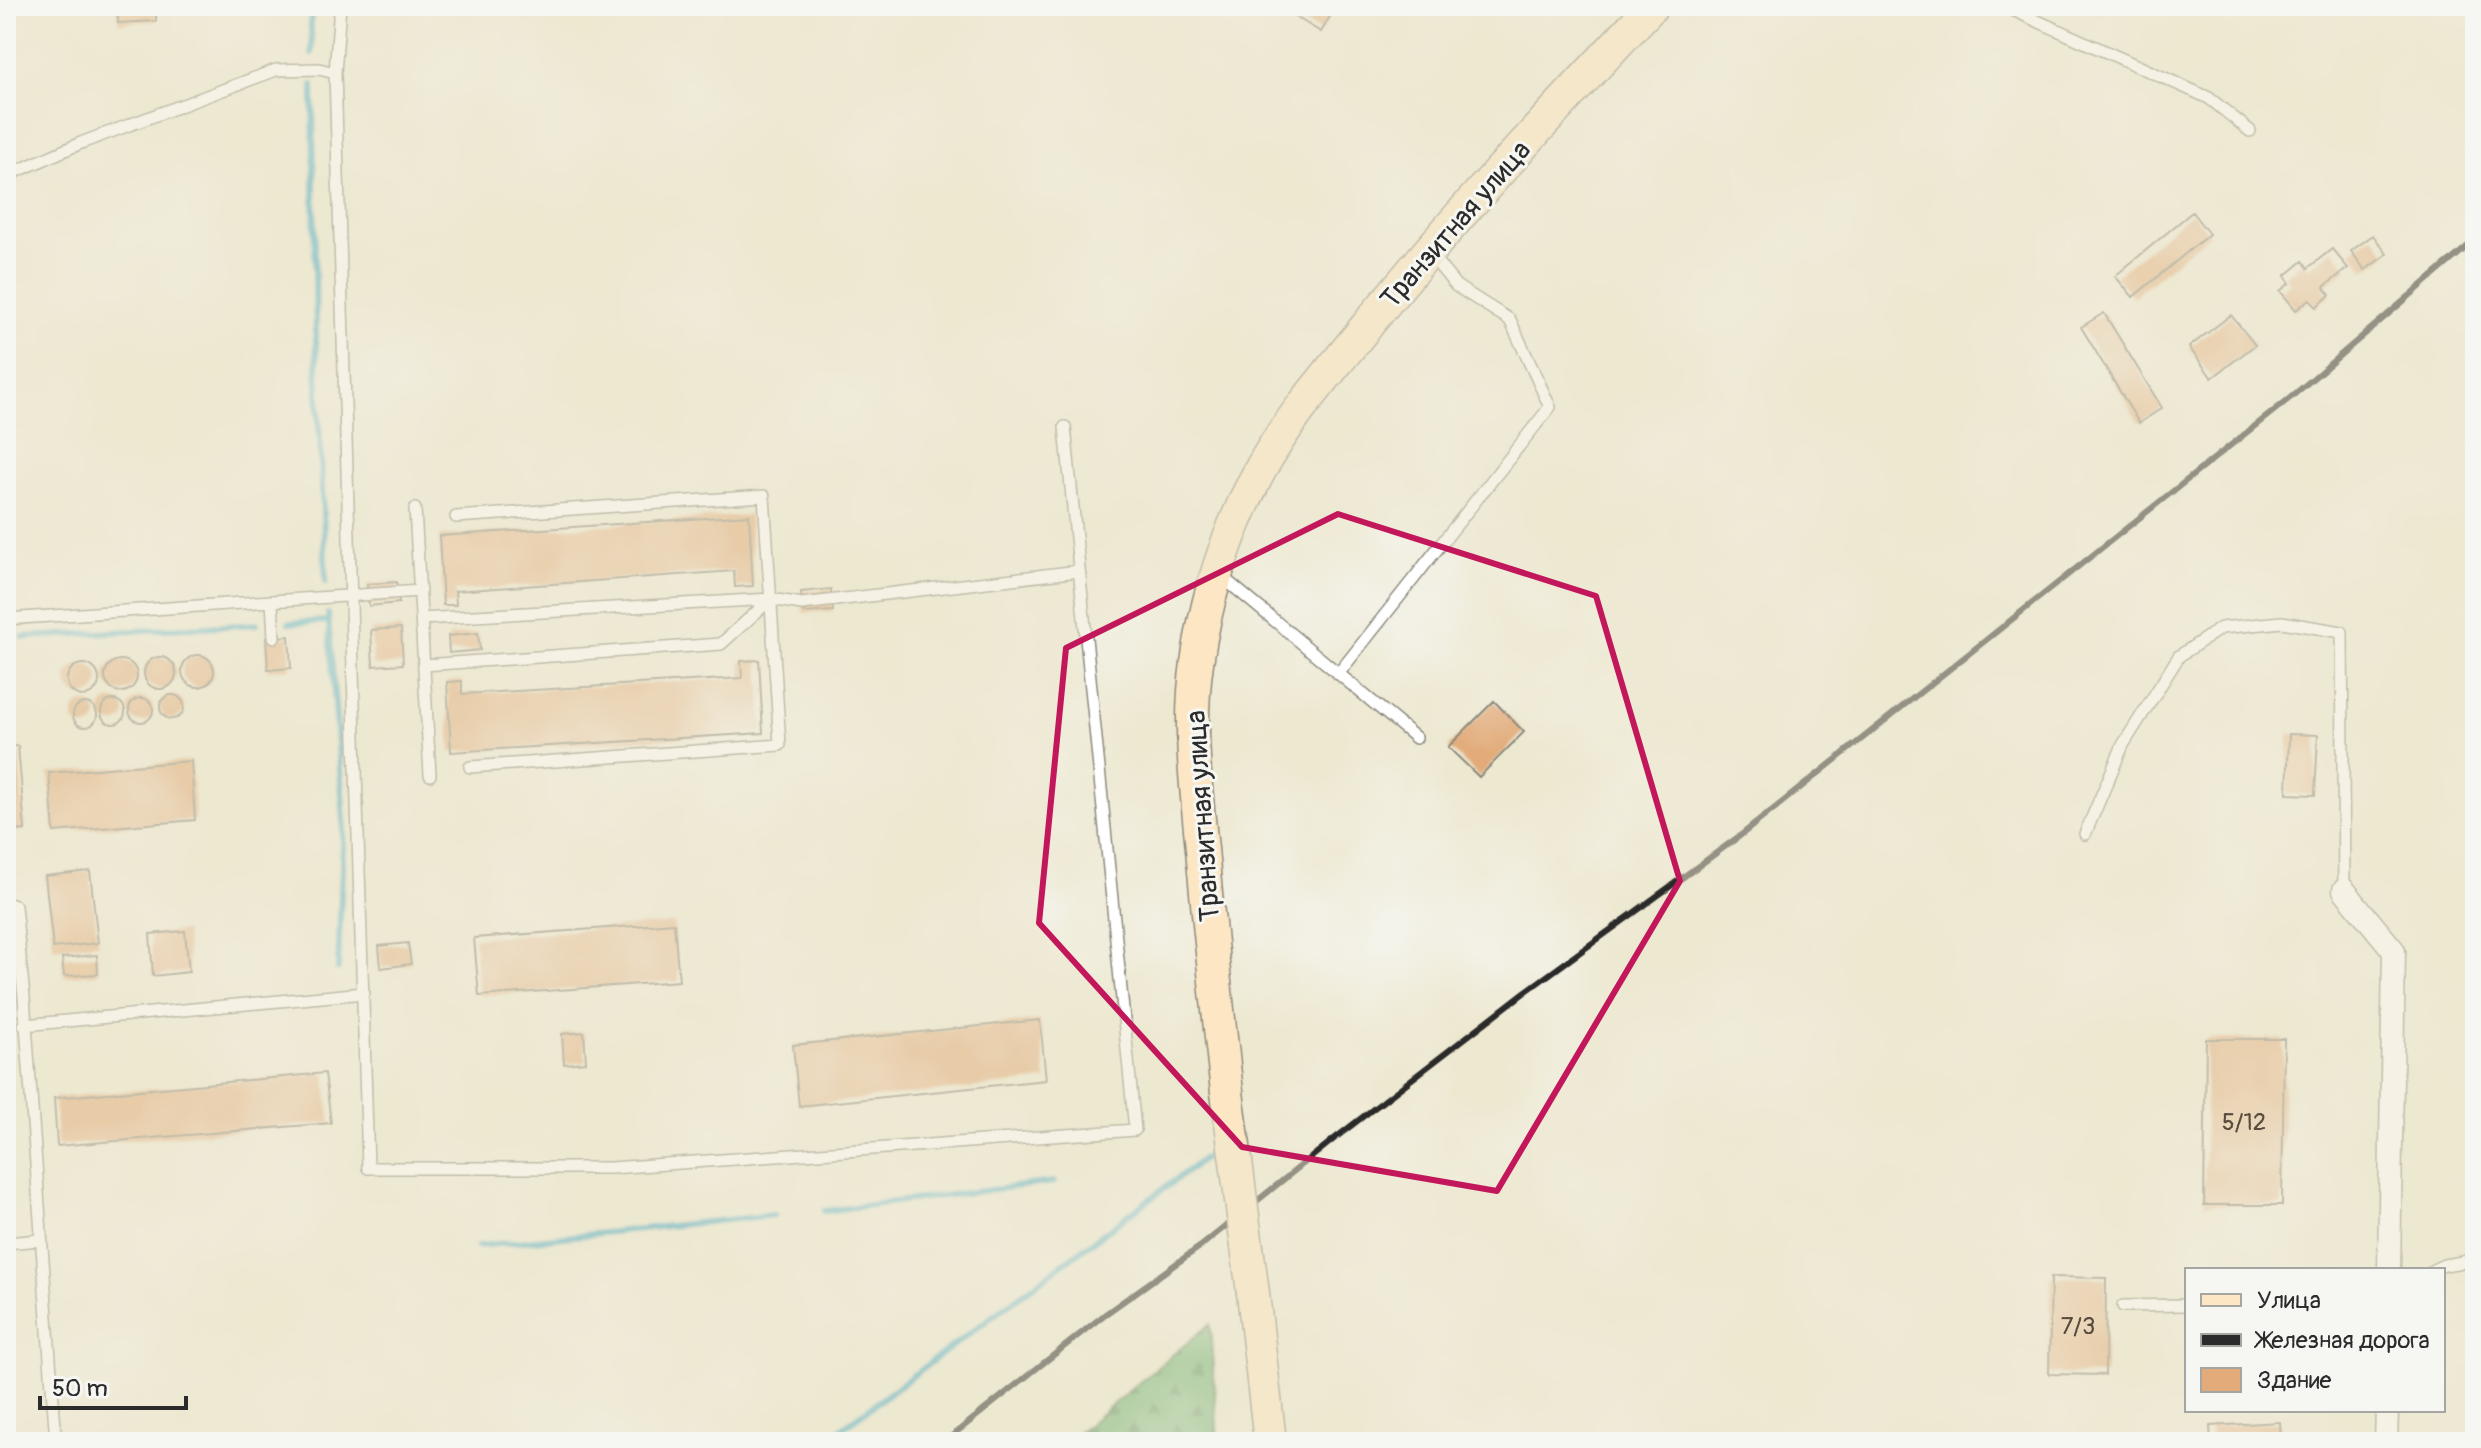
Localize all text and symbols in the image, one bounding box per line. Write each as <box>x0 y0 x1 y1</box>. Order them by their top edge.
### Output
street label: Транзитная улица <box>1373 134 1539 316</box>
street label: Транзитная улица <box>1179 709 1228 923</box>
house number: 5/12 <box>2222 1108 2266 1137</box>
legend <box>2185 1268 2445 1412</box>
text: Улица <box>2257 1286 2321 1315</box>
house number: 7/3 <box>2061 1312 2095 1341</box>
text: Железная дорога <box>2253 1326 2430 1355</box>
scale bar <box>40 1360 186 1410</box>
text: Здание <box>2257 1366 2332 1395</box>
text: 50 m <box>52 1374 108 1403</box>

